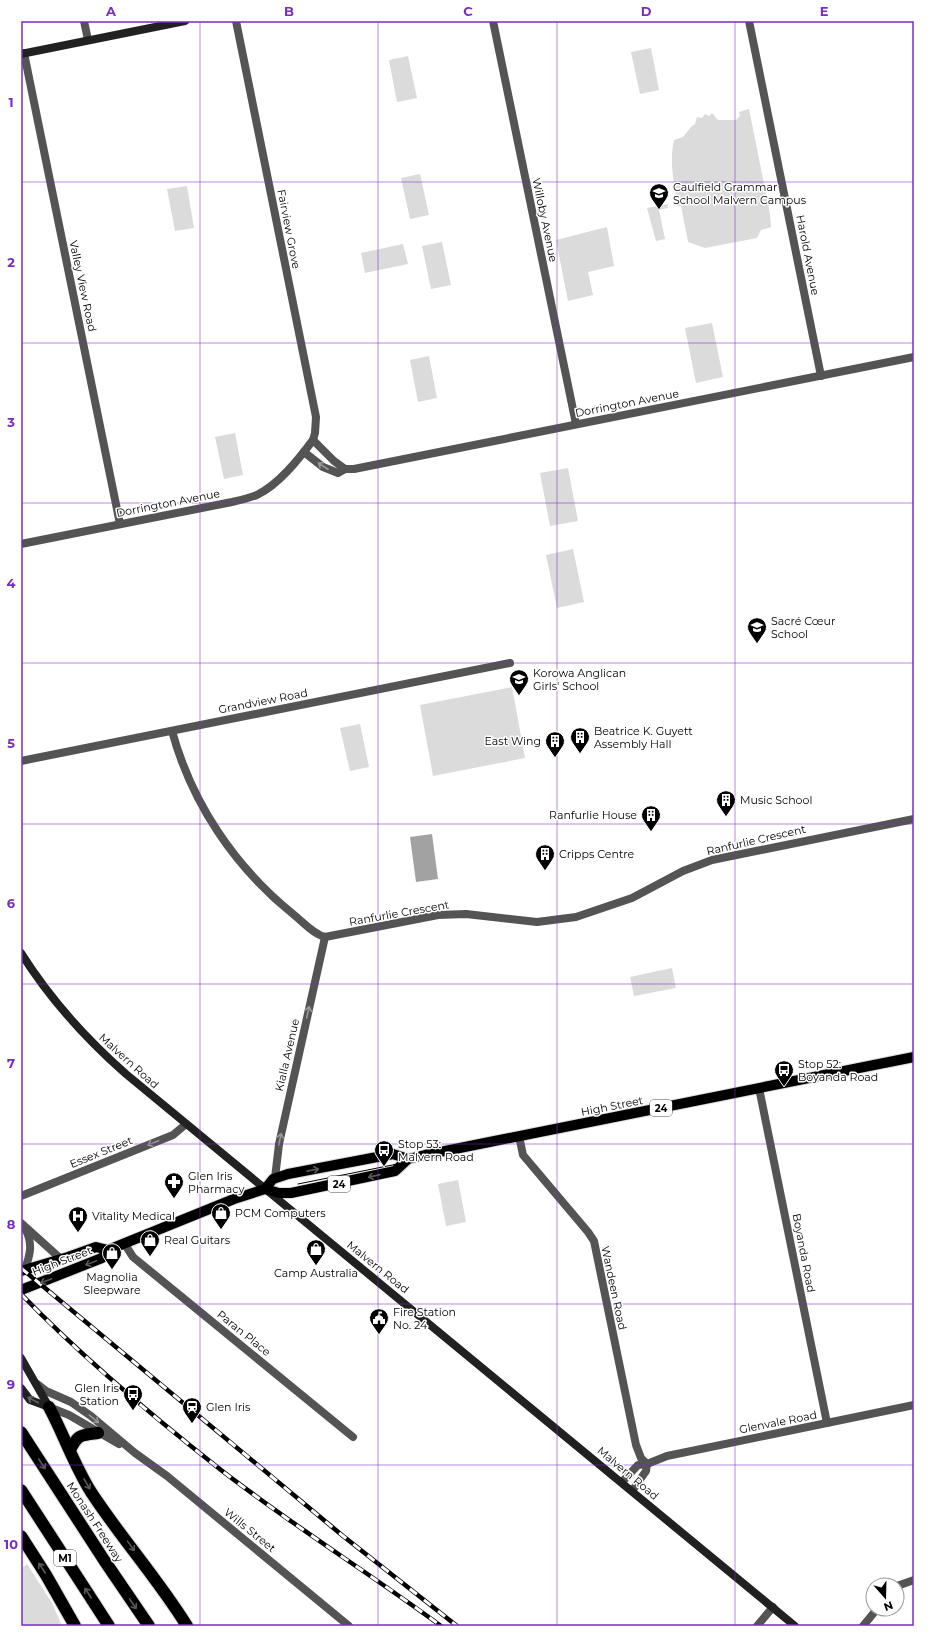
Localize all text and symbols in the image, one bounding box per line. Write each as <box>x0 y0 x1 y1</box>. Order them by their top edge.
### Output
text: A <box>105 3 117 19</box>
text: B <box>284 3 294 19</box>
text: C <box>463 3 473 19</box>
text: D <box>641 3 652 19</box>
text: E <box>820 3 829 19</box>
text: 1 <box>8 94 14 110</box>
street label: Willoby Avenue <box>529 177 561 264</box>
place label: Caulfield Grammar School Malvern Campus <box>673 180 807 207</box>
school or university icon: Caulfield Grammar School Malvern Campus <box>648 182 670 210</box>
street label: Fairview Grove <box>274 188 304 270</box>
street label: Harold Avenue <box>793 214 823 297</box>
street label: Valley View Road <box>66 239 100 333</box>
text: 2 <box>7 254 15 270</box>
street label: Dorrington Avenue <box>574 386 680 420</box>
text: 3 <box>6 414 15 430</box>
one-way arrow <box>318 462 329 470</box>
street label: Dorrington Avenue <box>115 486 221 520</box>
text: 4 <box>7 575 16 591</box>
place label: Sacré Cœur School <box>771 614 835 641</box>
school or university icon: Sacré Cœur School <box>746 616 768 644</box>
place label: Korowa Anglican Girls' School <box>533 666 626 693</box>
school or university icon: Korowa Anglican Girls' School <box>508 668 530 696</box>
street label: Grandview Road <box>217 685 309 717</box>
place label: Beatrice K. Guyett Assembly Hall <box>594 724 693 751</box>
building icon: Beatrice K. Guyett Assembly Hall <box>569 726 591 754</box>
building icon: East Wing <box>544 730 566 758</box>
place label: East Wing <box>485 734 541 748</box>
text: 5 <box>7 735 15 751</box>
building icon: Music School <box>715 789 737 817</box>
place label: Music School <box>740 793 812 807</box>
building icon: Ranfurlie House <box>640 804 662 832</box>
place label: Ranfurlie House <box>549 808 637 822</box>
street label: Ranfurlie Crescent <box>705 822 808 858</box>
building icon: Cripps Centre <box>534 843 556 871</box>
place label: Cripps Centre <box>559 847 635 861</box>
text: 6 <box>7 895 16 911</box>
street label: Ranfurlie Crescent <box>348 897 451 929</box>
one-way arrow <box>305 1006 313 1019</box>
street label: Kialla Avenue <box>272 1017 302 1093</box>
street label: Malvern Road <box>96 1030 162 1092</box>
text: 7 <box>7 1055 15 1071</box>
place label: Stop 52: Boyanda Road <box>798 1057 878 1084</box>
bus stop icon: Stop 52: Boyanda Road <box>773 1059 795 1087</box>
street label: High Street <box>580 1093 645 1119</box>
road number: 24 <box>650 1100 672 1116</box>
street label: Essex Street <box>68 1133 135 1171</box>
one-way arrow <box>276 1133 284 1146</box>
place label: Stop 53: Malvern Road <box>398 1137 474 1164</box>
bus stop icon: Stop 53: Malvern Road <box>373 1139 395 1167</box>
one-way arrow <box>147 1140 159 1148</box>
one-way arrow <box>306 1165 319 1173</box>
place label: Glen Iris Pharmacy <box>188 1169 244 1196</box>
pharmacy icon: Glen Iris Pharmacy <box>163 1171 185 1199</box>
one-way arrow <box>368 1173 381 1180</box>
road number: 24 <box>328 1176 350 1192</box>
shop icon: PCM Computers <box>210 1202 232 1230</box>
hospital icon: Vitality Medical <box>67 1205 89 1233</box>
place label: PCM Computers <box>235 1206 326 1220</box>
place label: Vitality Medical <box>92 1209 175 1223</box>
street label: Boyanda Road <box>789 1212 819 1294</box>
text: 8 <box>7 1216 16 1232</box>
shop icon: Real Guitars <box>139 1229 161 1257</box>
place label: Real Guitars <box>164 1233 231 1247</box>
shop icon: Camp Australia <box>305 1238 327 1266</box>
street label: Malvern Road <box>344 1238 412 1296</box>
shop icon: Magnolia Sleepware <box>101 1242 123 1270</box>
street label: High Street <box>30 1243 94 1279</box>
street label: Wandeen Road <box>598 1245 630 1331</box>
one-way arrow <box>86 1260 98 1267</box>
place label: Camp Australia <box>274 1266 358 1280</box>
place label: Magnolia Sleepware <box>83 1270 141 1297</box>
one-way arrow <box>40 1277 52 1285</box>
place label: Fire Station No. 24 <box>393 1305 456 1332</box>
street label: Paran Place <box>214 1307 274 1359</box>
public building icon: Fire Station No. 24 <box>368 1307 390 1335</box>
text: 9 <box>7 1376 15 1392</box>
place label: Glen Iris Station <box>75 1381 120 1408</box>
bus stop icon: Glen Iris Station <box>122 1383 144 1411</box>
one-way arrow <box>27 1396 39 1403</box>
station icon: Glen Iris <box>181 1396 203 1424</box>
place label: Glen Iris <box>206 1400 251 1414</box>
street label: Glenvale Road <box>738 1408 818 1436</box>
one-way arrow <box>89 1414 99 1423</box>
street label: Malvern Road <box>594 1443 662 1503</box>
one-way arrow <box>38 1459 46 1470</box>
one-way arrow <box>83 1478 91 1490</box>
street label: Monash Freeway <box>64 1479 126 1565</box>
street label: Wills Street <box>221 1505 279 1555</box>
text: 10 <box>4 1536 18 1552</box>
one-way arrow <box>127 1541 135 1552</box>
road number: M1 <box>54 1550 76 1566</box>
one-way arrow <box>38 1563 46 1574</box>
north arrow <box>865 1577 905 1617</box>
one-way arrow <box>84 1588 92 1599</box>
one-way arrow <box>129 1598 137 1609</box>
text: N <box>882 1598 895 1614</box>

